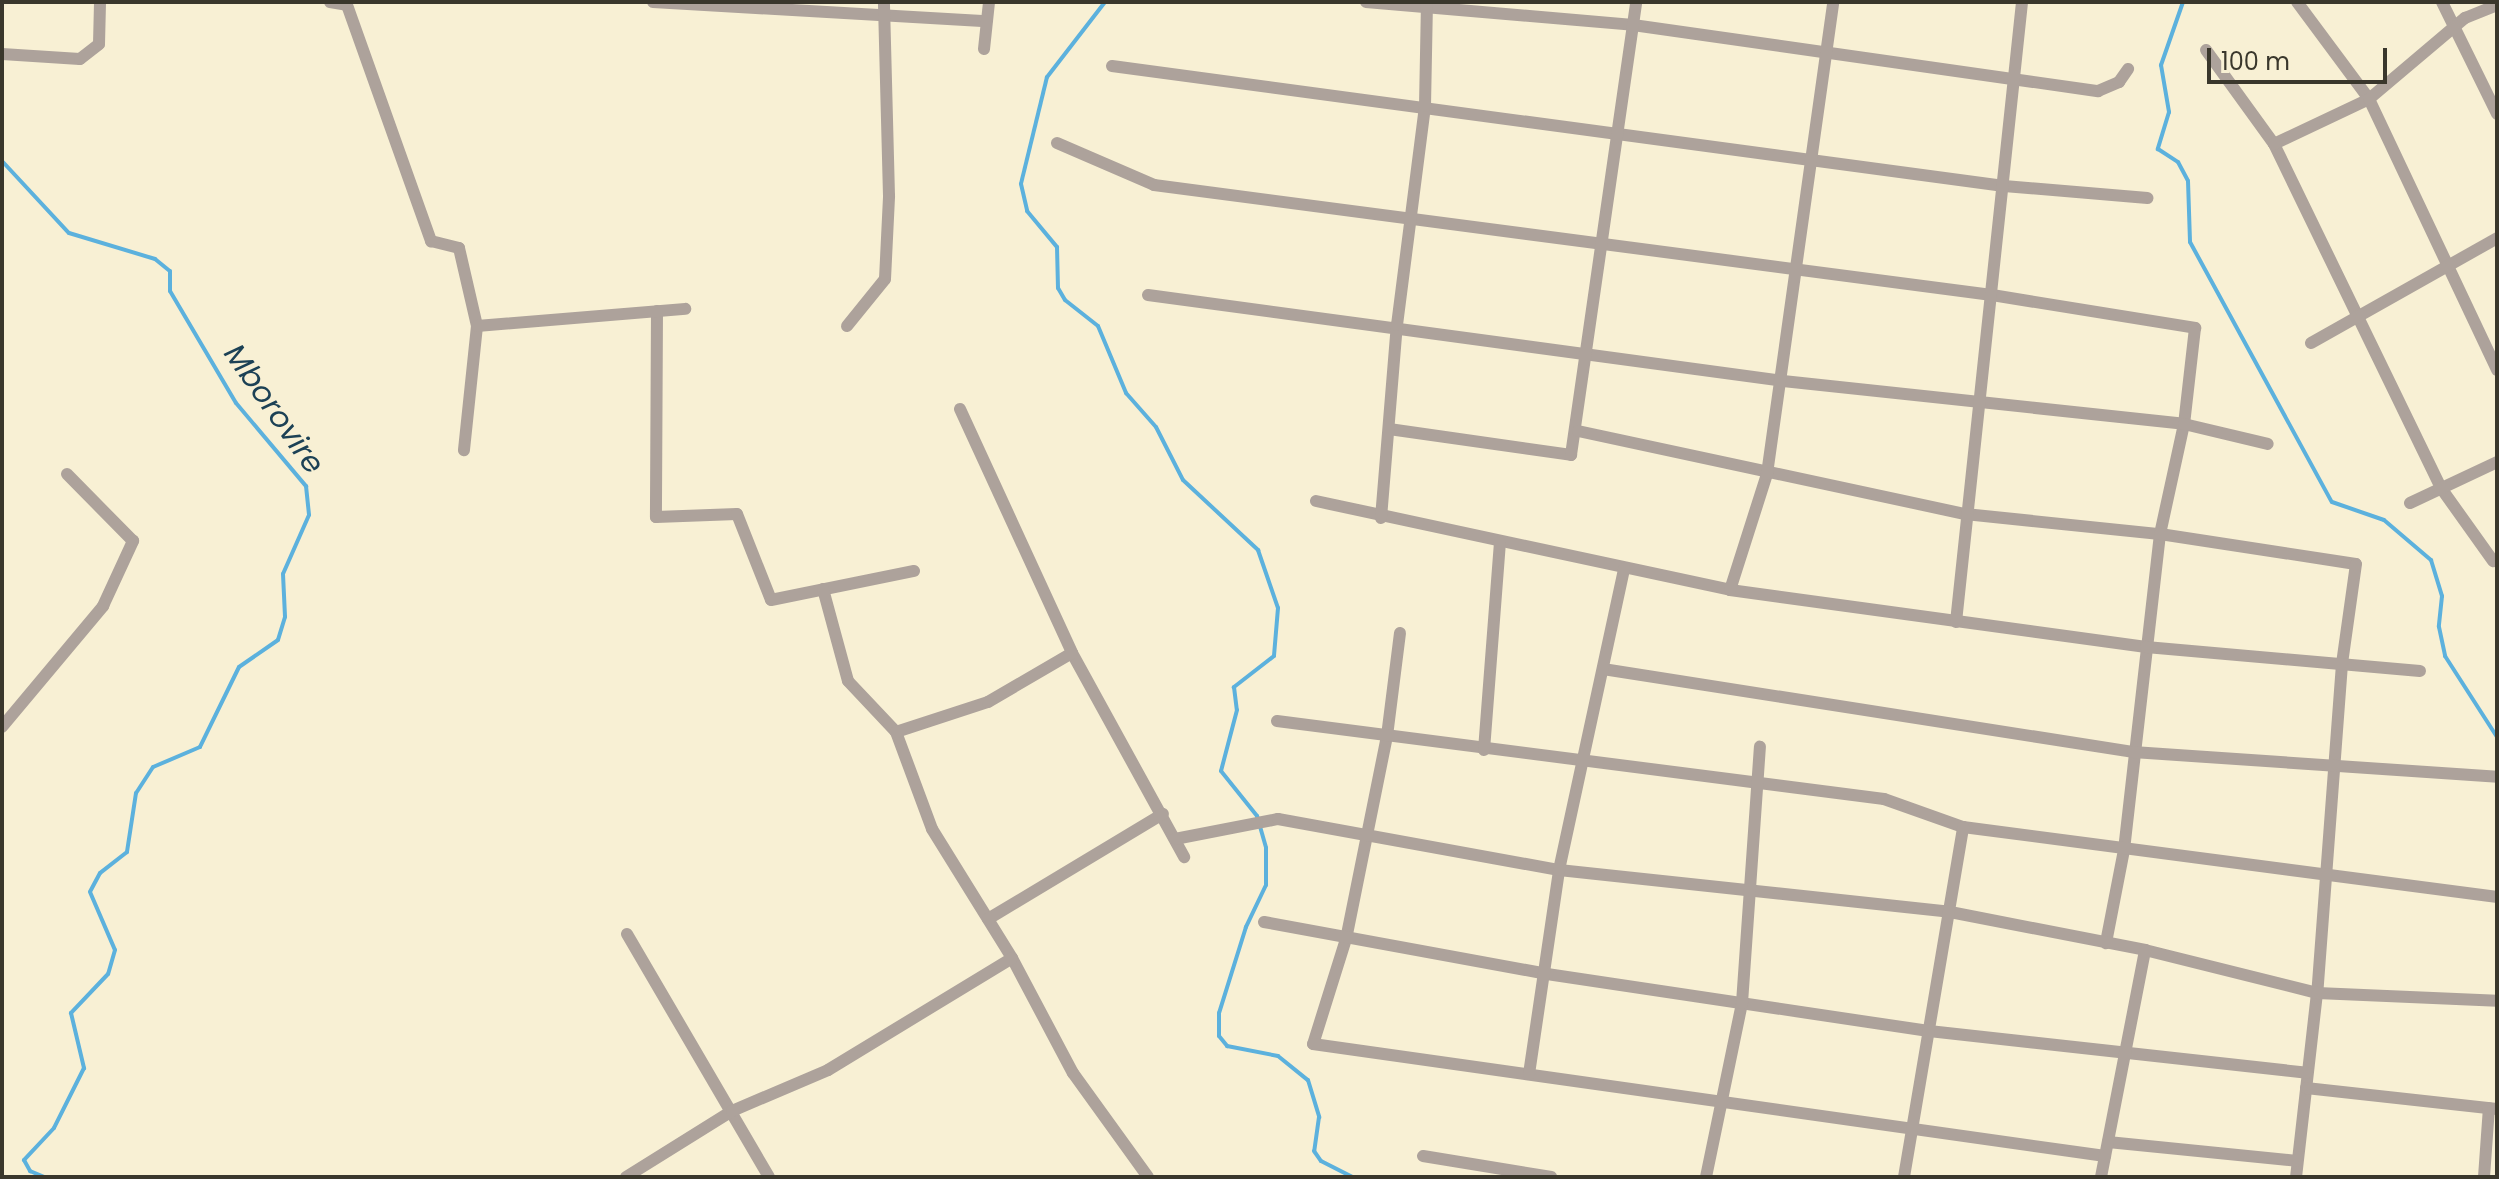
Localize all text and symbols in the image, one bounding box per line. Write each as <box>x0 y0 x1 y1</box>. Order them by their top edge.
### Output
scale bar <box>2211 32 2391 82</box>
text: 100 m <box>2221 45 2290 78</box>
water label: Mborovire <box>216 337 332 481</box>

